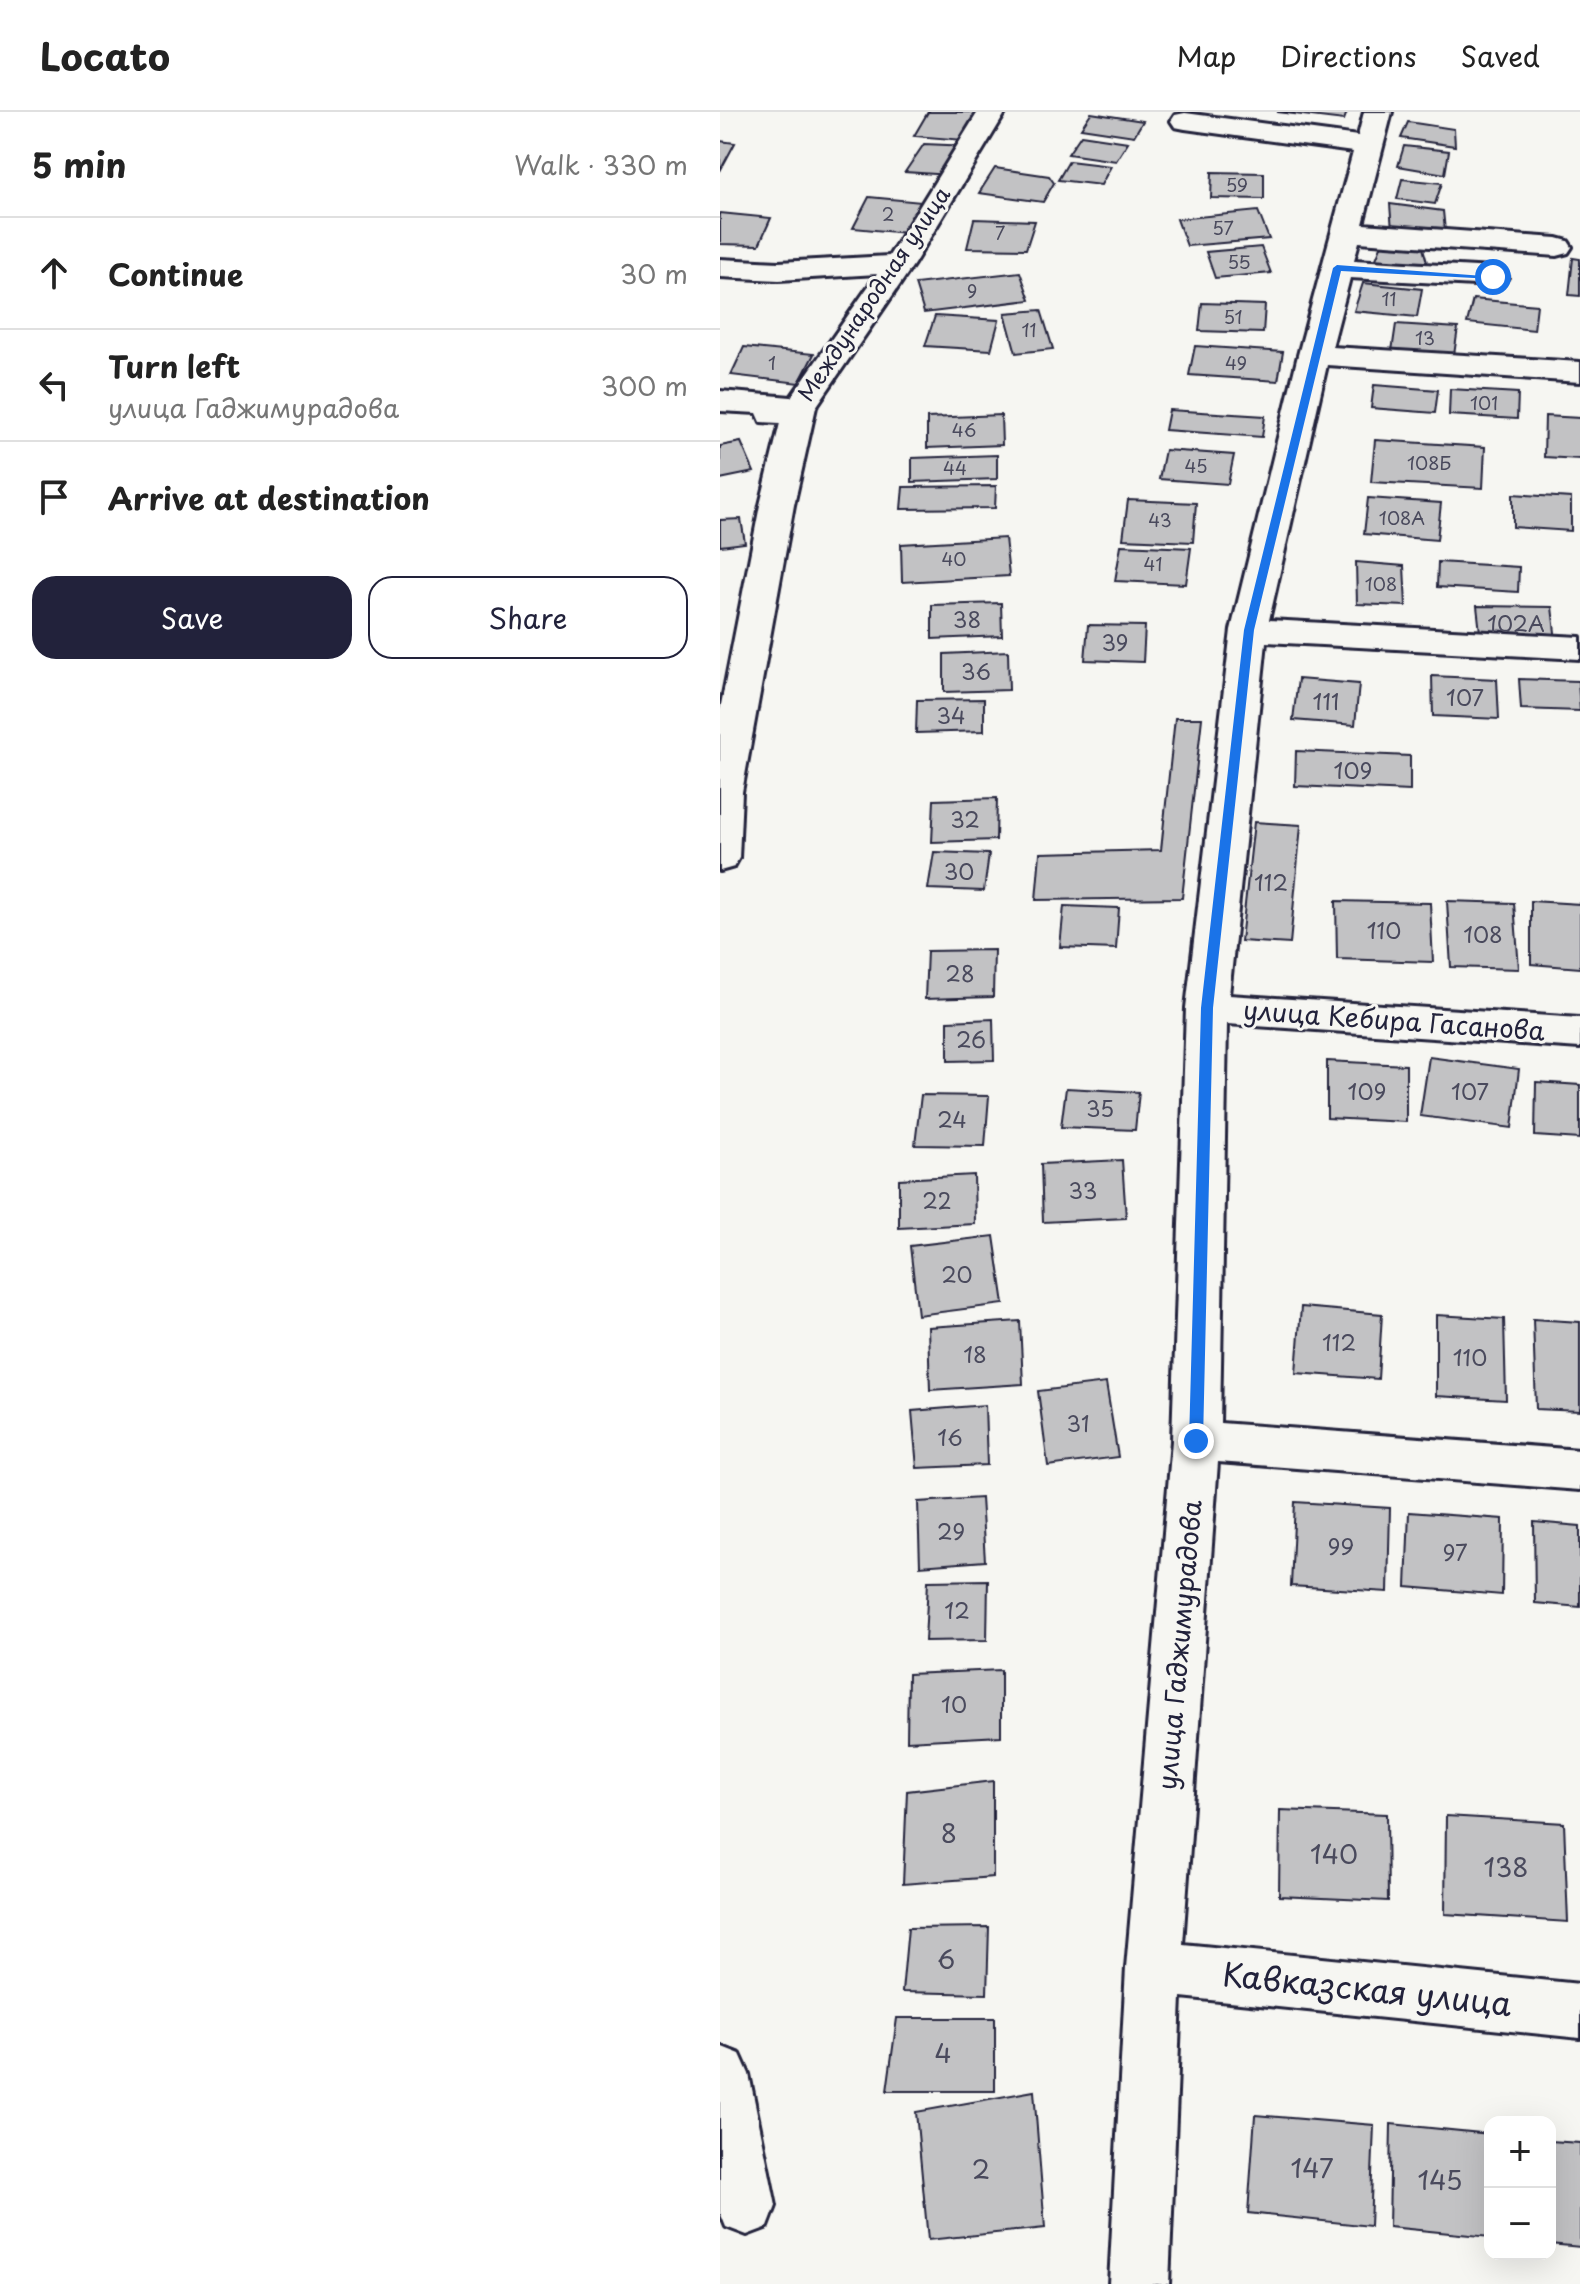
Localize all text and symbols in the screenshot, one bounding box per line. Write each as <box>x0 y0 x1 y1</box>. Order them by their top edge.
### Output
text: Locato <box>40 27 170 84</box>
text: Map <box>1177 34 1236 77</box>
text: Directions <box>1280 34 1417 77</box>
text: Saved <box>1461 34 1540 77</box>
text: 5 min <box>32 138 126 190</box>
text: Walk · 330 m <box>514 145 688 184</box>
house number: 59 <box>1226 171 1248 198</box>
street label: Международная улица <box>788 179 957 407</box>
house number: 2 <box>882 200 894 227</box>
house number: 57 <box>1212 214 1234 241</box>
house number: 7 <box>995 219 1005 246</box>
house number: 55 <box>1227 248 1251 275</box>
icon: ahead <box>32 251 76 295</box>
text: Continue <box>108 251 243 296</box>
text: 30 m <box>620 254 688 293</box>
route start <box>1475 259 1511 295</box>
house number: 9 <box>967 277 977 304</box>
house number: 11 <box>1381 285 1397 312</box>
house number: 51 <box>1223 303 1243 330</box>
house number: 11 <box>1021 316 1037 343</box>
house number: 13 <box>1415 324 1435 351</box>
text: Turn left <box>108 343 240 388</box>
house number: 1 <box>768 349 776 376</box>
house number: 49 <box>1225 349 1247 376</box>
icon: left <box>32 363 76 407</box>
text: 300 m <box>601 366 688 405</box>
text: улица Гаджимурадова <box>108 388 399 427</box>
house number: 101 <box>1470 389 1498 416</box>
house number: 46 <box>952 416 976 443</box>
house number: 108Б <box>1407 449 1451 476</box>
house number: 45 <box>1185 452 1208 479</box>
house number: 44 <box>943 454 967 481</box>
icon: arrive <box>32 475 76 519</box>
text: Arrive at destination <box>108 475 430 520</box>
house number: 108А <box>1379 504 1425 531</box>
house number: 43 <box>1148 506 1172 533</box>
house number: 40 <box>941 545 967 572</box>
house number: 41 <box>1144 550 1162 577</box>
house number: 108 <box>1365 570 1397 597</box>
button: Save <box>32 576 352 659</box>
button: Share <box>368 576 688 659</box>
house number: 38 <box>953 602 981 635</box>
house number: 102А <box>1487 606 1545 639</box>
house number: 39 <box>1102 625 1128 658</box>
house number: 36 <box>961 654 991 687</box>
house number: 107 <box>1446 680 1484 713</box>
house number: 111 <box>1313 684 1339 717</box>
house number: 34 <box>936 698 966 731</box>
house number: 109 <box>1334 753 1372 786</box>
house number: 32 <box>950 802 980 835</box>
house number: 30 <box>944 854 974 887</box>
house number: 112 <box>1254 865 1288 898</box>
house number: 110 <box>1367 913 1401 946</box>
house number: 108 <box>1463 917 1503 950</box>
house number: 28 <box>945 956 975 989</box>
street label: улица Кебира Гасанова <box>1242 990 1547 1050</box>
house number: 26 <box>956 1022 986 1055</box>
house number: 109 <box>1348 1074 1386 1107</box>
house number: 107 <box>1451 1074 1489 1107</box>
house number: 35 <box>1086 1091 1114 1124</box>
house number: 24 <box>937 1102 967 1135</box>
house number: 33 <box>1069 1173 1097 1206</box>
house number: 22 <box>922 1183 952 1216</box>
house number: 20 <box>941 1257 973 1290</box>
house number: 112 <box>1322 1325 1356 1358</box>
house number: 18 <box>963 1337 987 1370</box>
house number: 110 <box>1453 1340 1487 1373</box>
house number: 31 <box>1066 1406 1090 1439</box>
house number: 16 <box>937 1420 963 1453</box>
route end <box>1178 1423 1214 1459</box>
street label: улица Гаджимурадова <box>1146 1497 1211 1792</box>
house number: 29 <box>937 1514 965 1547</box>
house number: 99 <box>1328 1529 1354 1562</box>
house number: 97 <box>1443 1535 1468 1568</box>
house number: 12 <box>944 1593 970 1626</box>
house number: 10 <box>941 1687 967 1720</box>
house number: 8 <box>941 1813 957 1852</box>
house number: 140 <box>1310 1834 1358 1873</box>
house number: 138 <box>1483 1847 1529 1886</box>
house number: 6 <box>937 1939 955 1978</box>
street label: Кавказская улица <box>1220 1949 1514 2027</box>
house number: 4 <box>934 2033 952 2072</box>
map controls <box>1484 2116 1556 2260</box>
button: + <box>1484 2116 1556 2188</box>
house number: 147 <box>1290 2148 1334 2187</box>
house number: 2 <box>972 2149 990 2188</box>
house number: 145 <box>1418 2160 1462 2199</box>
button: − <box>1484 2188 1556 2260</box>

